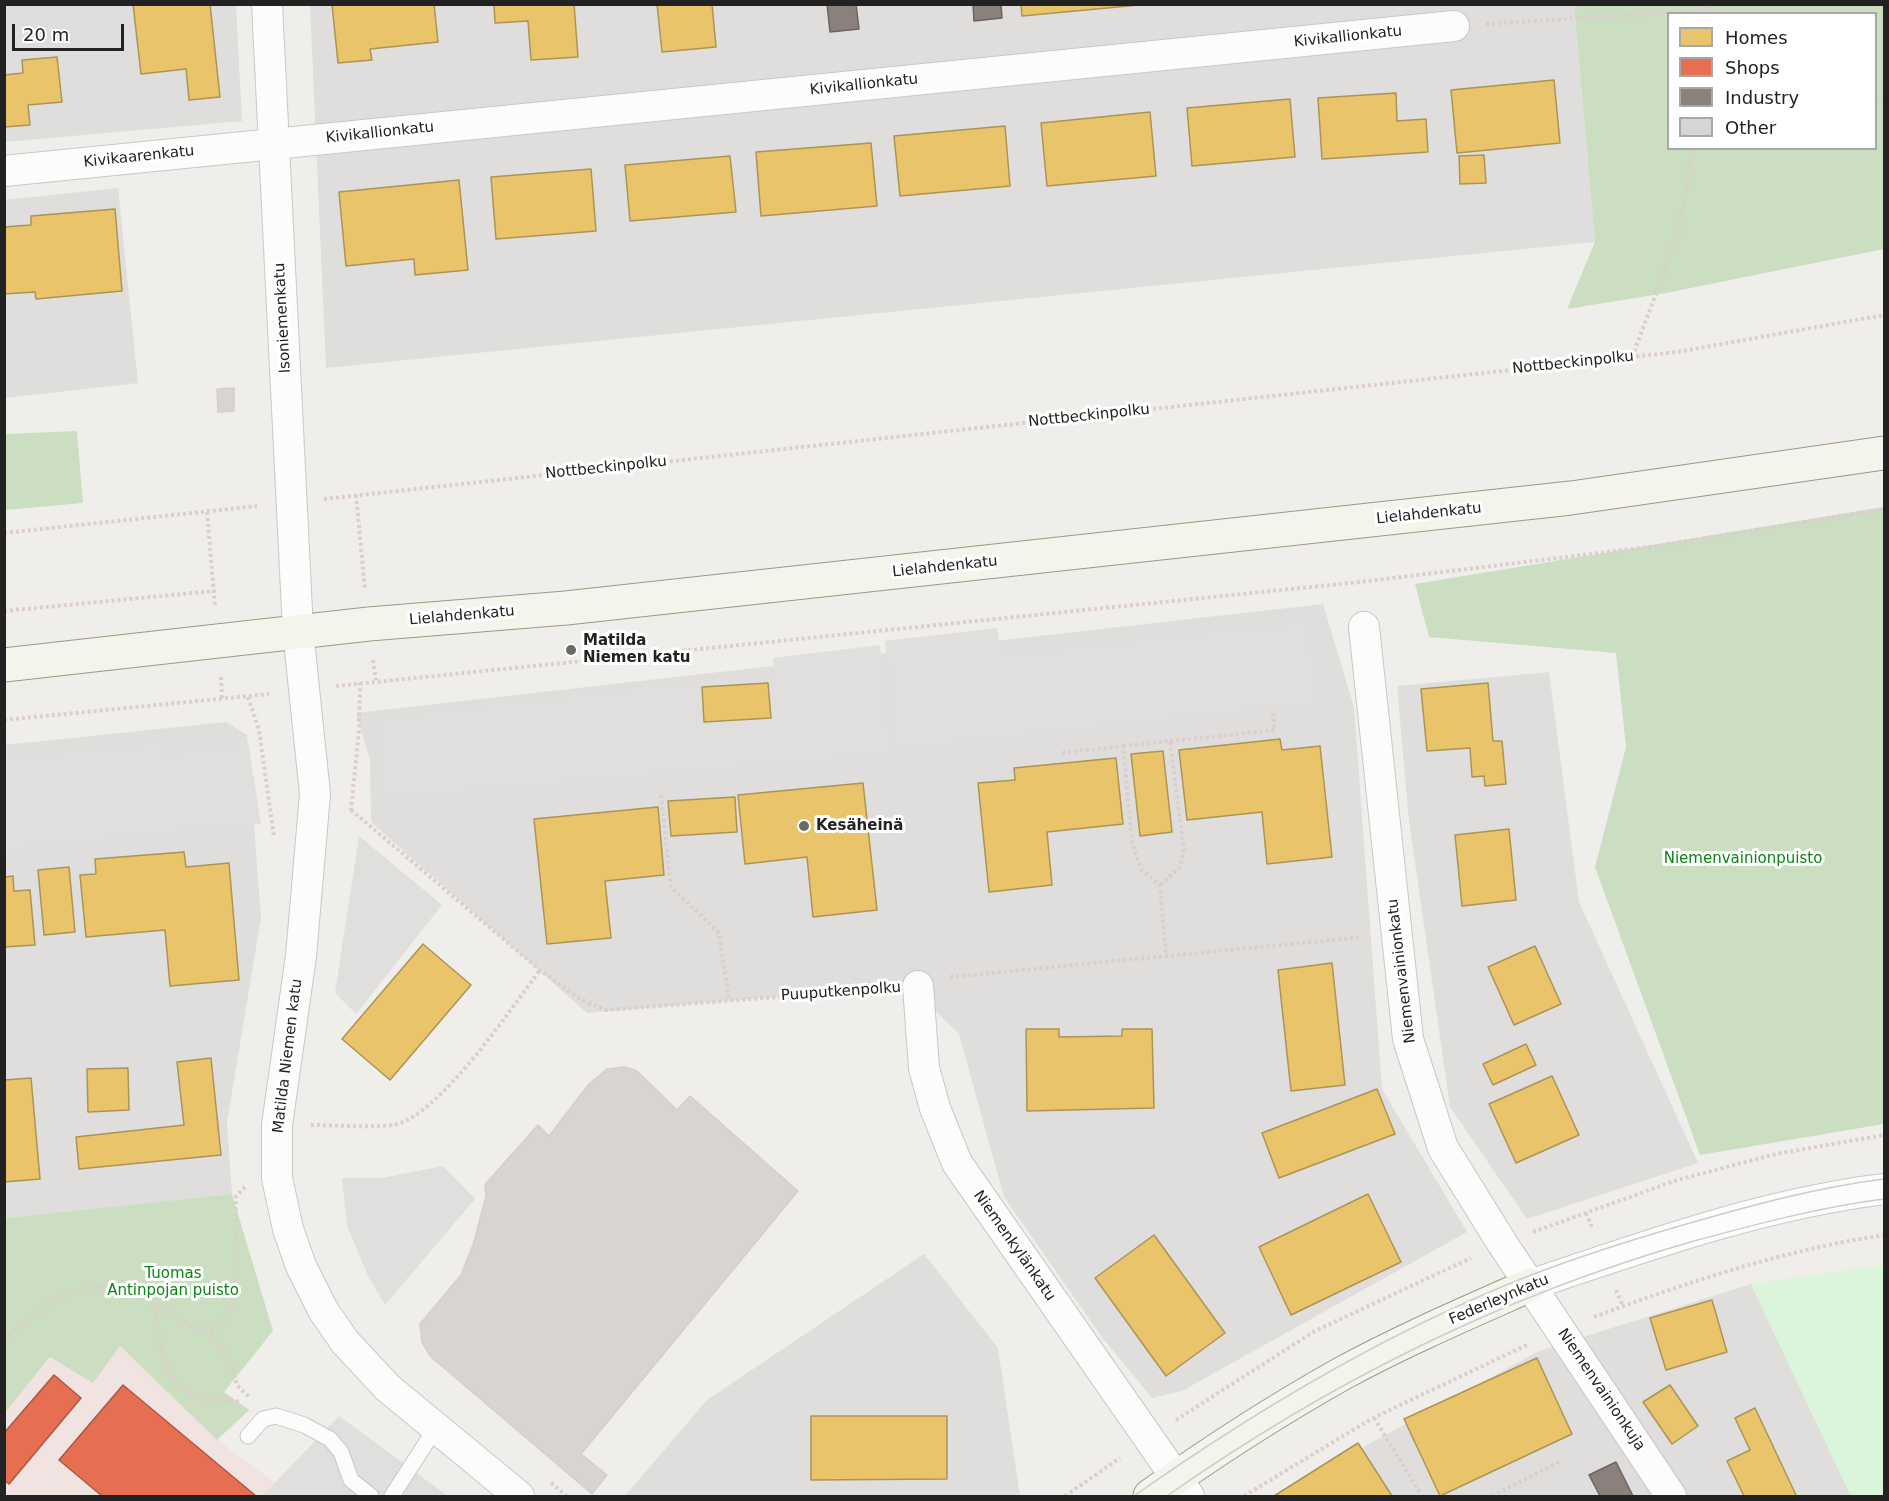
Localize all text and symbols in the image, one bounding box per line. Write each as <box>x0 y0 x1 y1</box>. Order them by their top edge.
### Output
scale bar <box>15 12 128 50</box>
legend <box>1667 12 1877 150</box>
street label: Kivikallionkatu <box>1293 22 1403 52</box>
text: 20 m <box>23 24 69 45</box>
text: Homes <box>1725 27 1788 48</box>
text: Shops <box>1725 57 1780 78</box>
street label: Kivikallionkatu <box>809 70 919 100</box>
text: Industry <box>1725 87 1799 108</box>
text: Other <box>1725 117 1776 138</box>
street label: Kivikallionkatu <box>325 118 435 148</box>
street label: Kivikaarenkatu <box>83 142 195 172</box>
street label: Isoniemenkatu <box>271 262 295 374</box>
street label: Nottbeckinpolku <box>1511 348 1635 378</box>
street label: Nottbeckinpolku <box>1027 401 1151 431</box>
street label: Nottbeckinpolku <box>544 453 668 483</box>
street label: Lielahdenkatu <box>1375 500 1483 528</box>
street label: Lielahdenkatu <box>891 553 999 581</box>
street label: Lielahdenkatu <box>408 602 516 630</box>
place label: Matilda Niemen katu <box>583 632 691 667</box>
marker: Matilda Niemen katu <box>564 643 578 657</box>
place label: Kesäheinä <box>816 817 903 835</box>
marker: Kesäheinä <box>797 819 811 833</box>
park label: Niemenvainionpuisto <box>1664 850 1822 868</box>
street label: Niemenvainionkatu <box>1384 898 1420 1044</box>
street label: Matilda Niemen katu <box>270 978 306 1134</box>
street label: Puuputkenpolku <box>780 979 902 1005</box>
street label: Niemenkylänkatu <box>969 1187 1059 1305</box>
park label: Tuomas Antinpojan puisto <box>107 1265 239 1300</box>
street label: Federleynkatu <box>1446 1271 1552 1329</box>
street label: Niemenvainionkuja <box>1553 1325 1649 1455</box>

